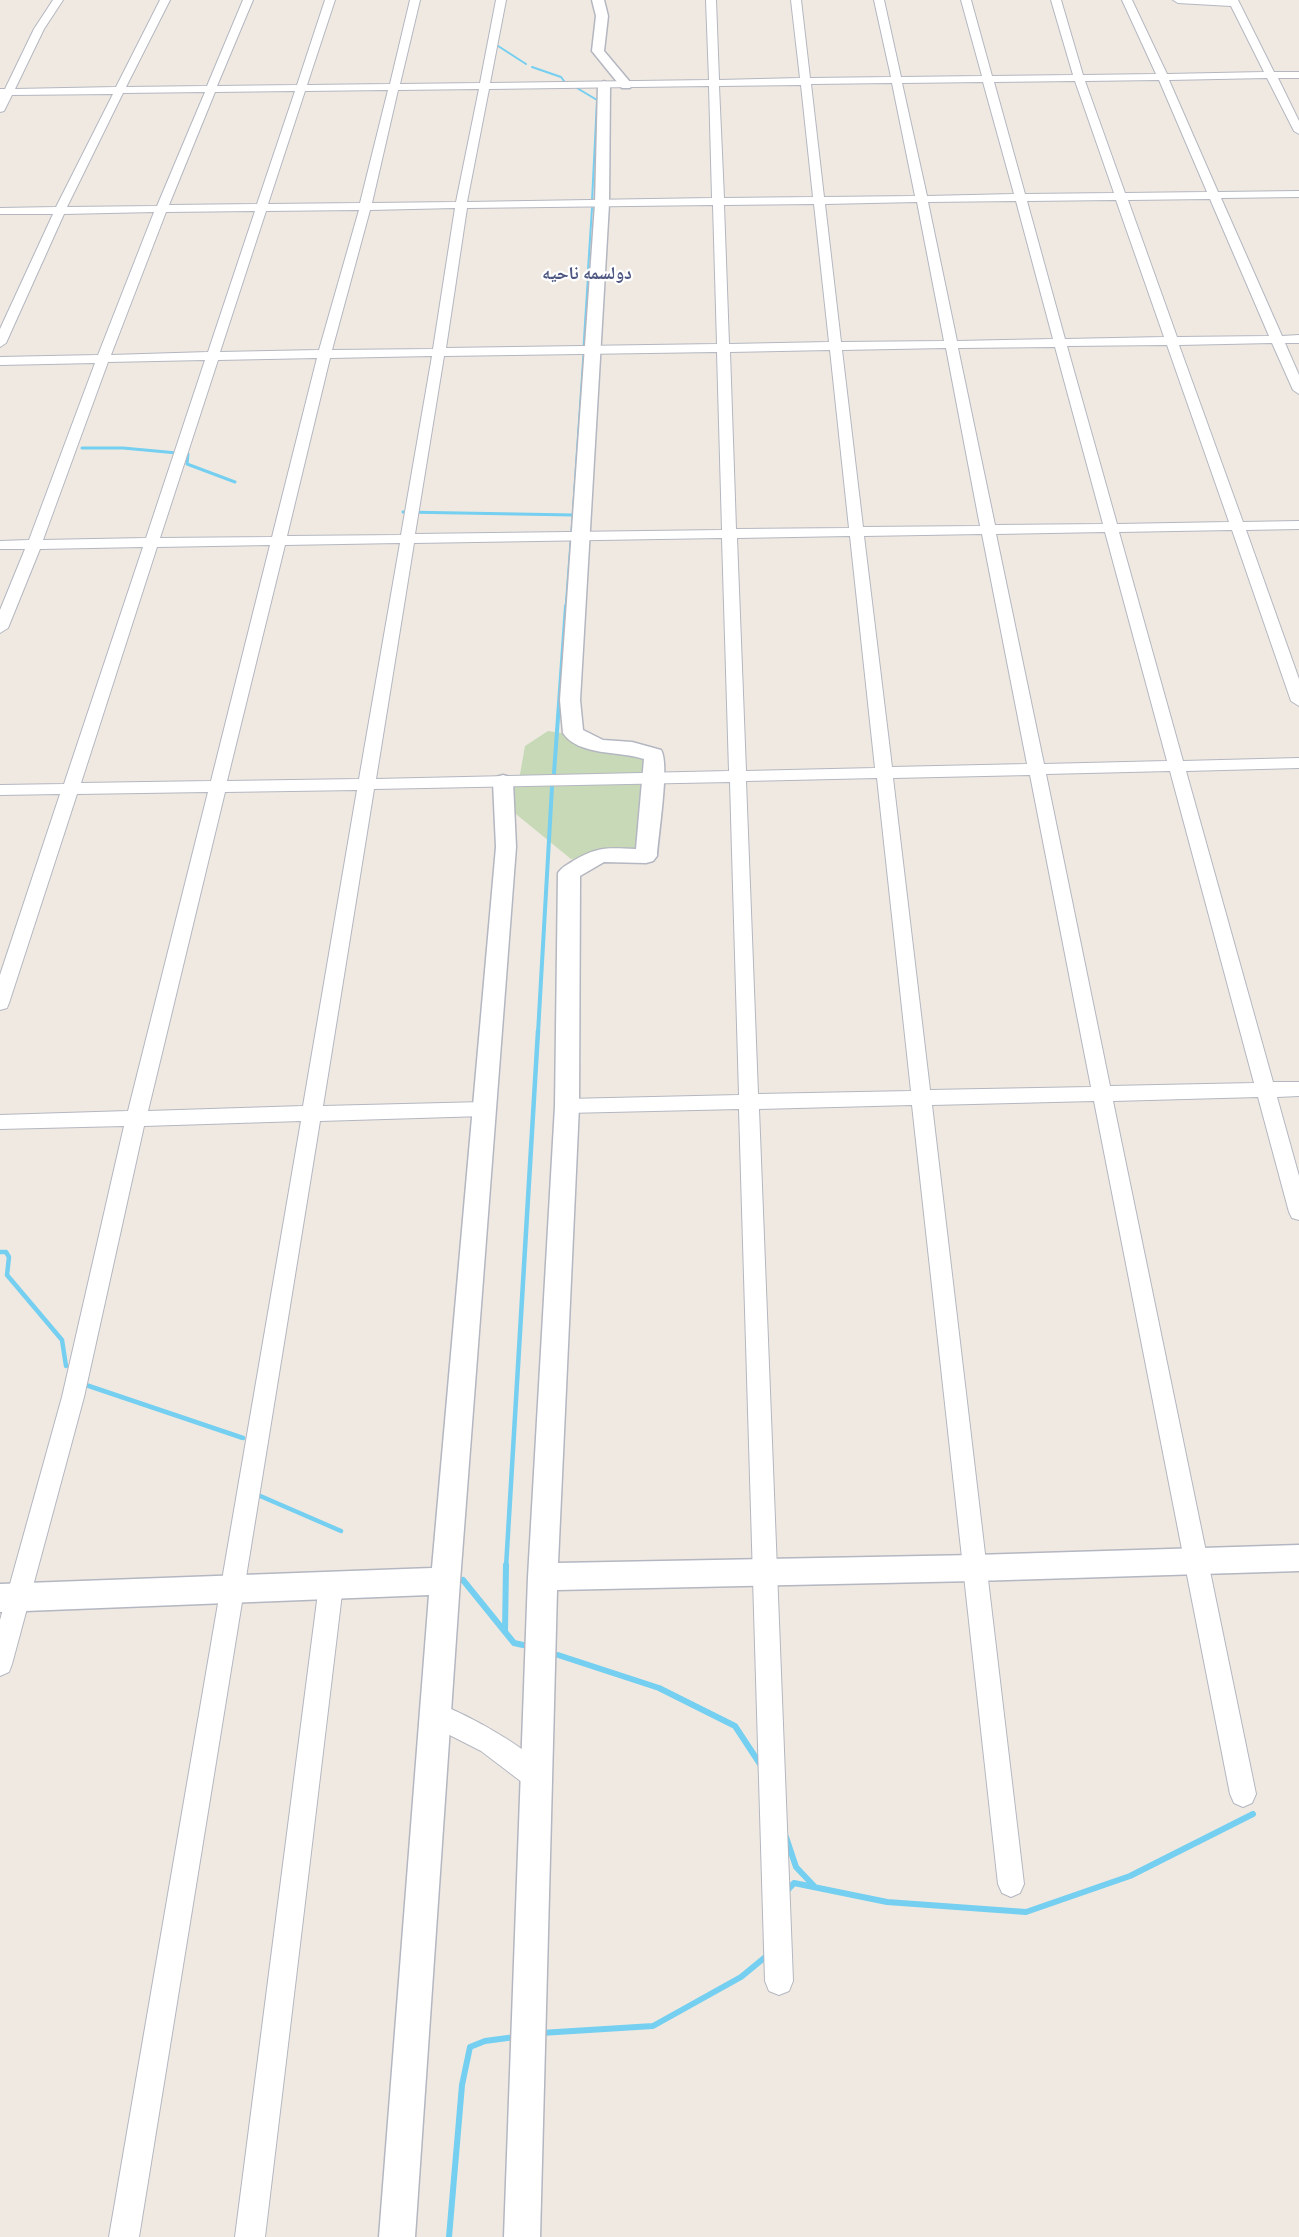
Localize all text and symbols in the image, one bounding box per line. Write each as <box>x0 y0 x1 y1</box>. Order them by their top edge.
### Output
district label: دولسمه ناحیه <box>542 263 632 285</box>

